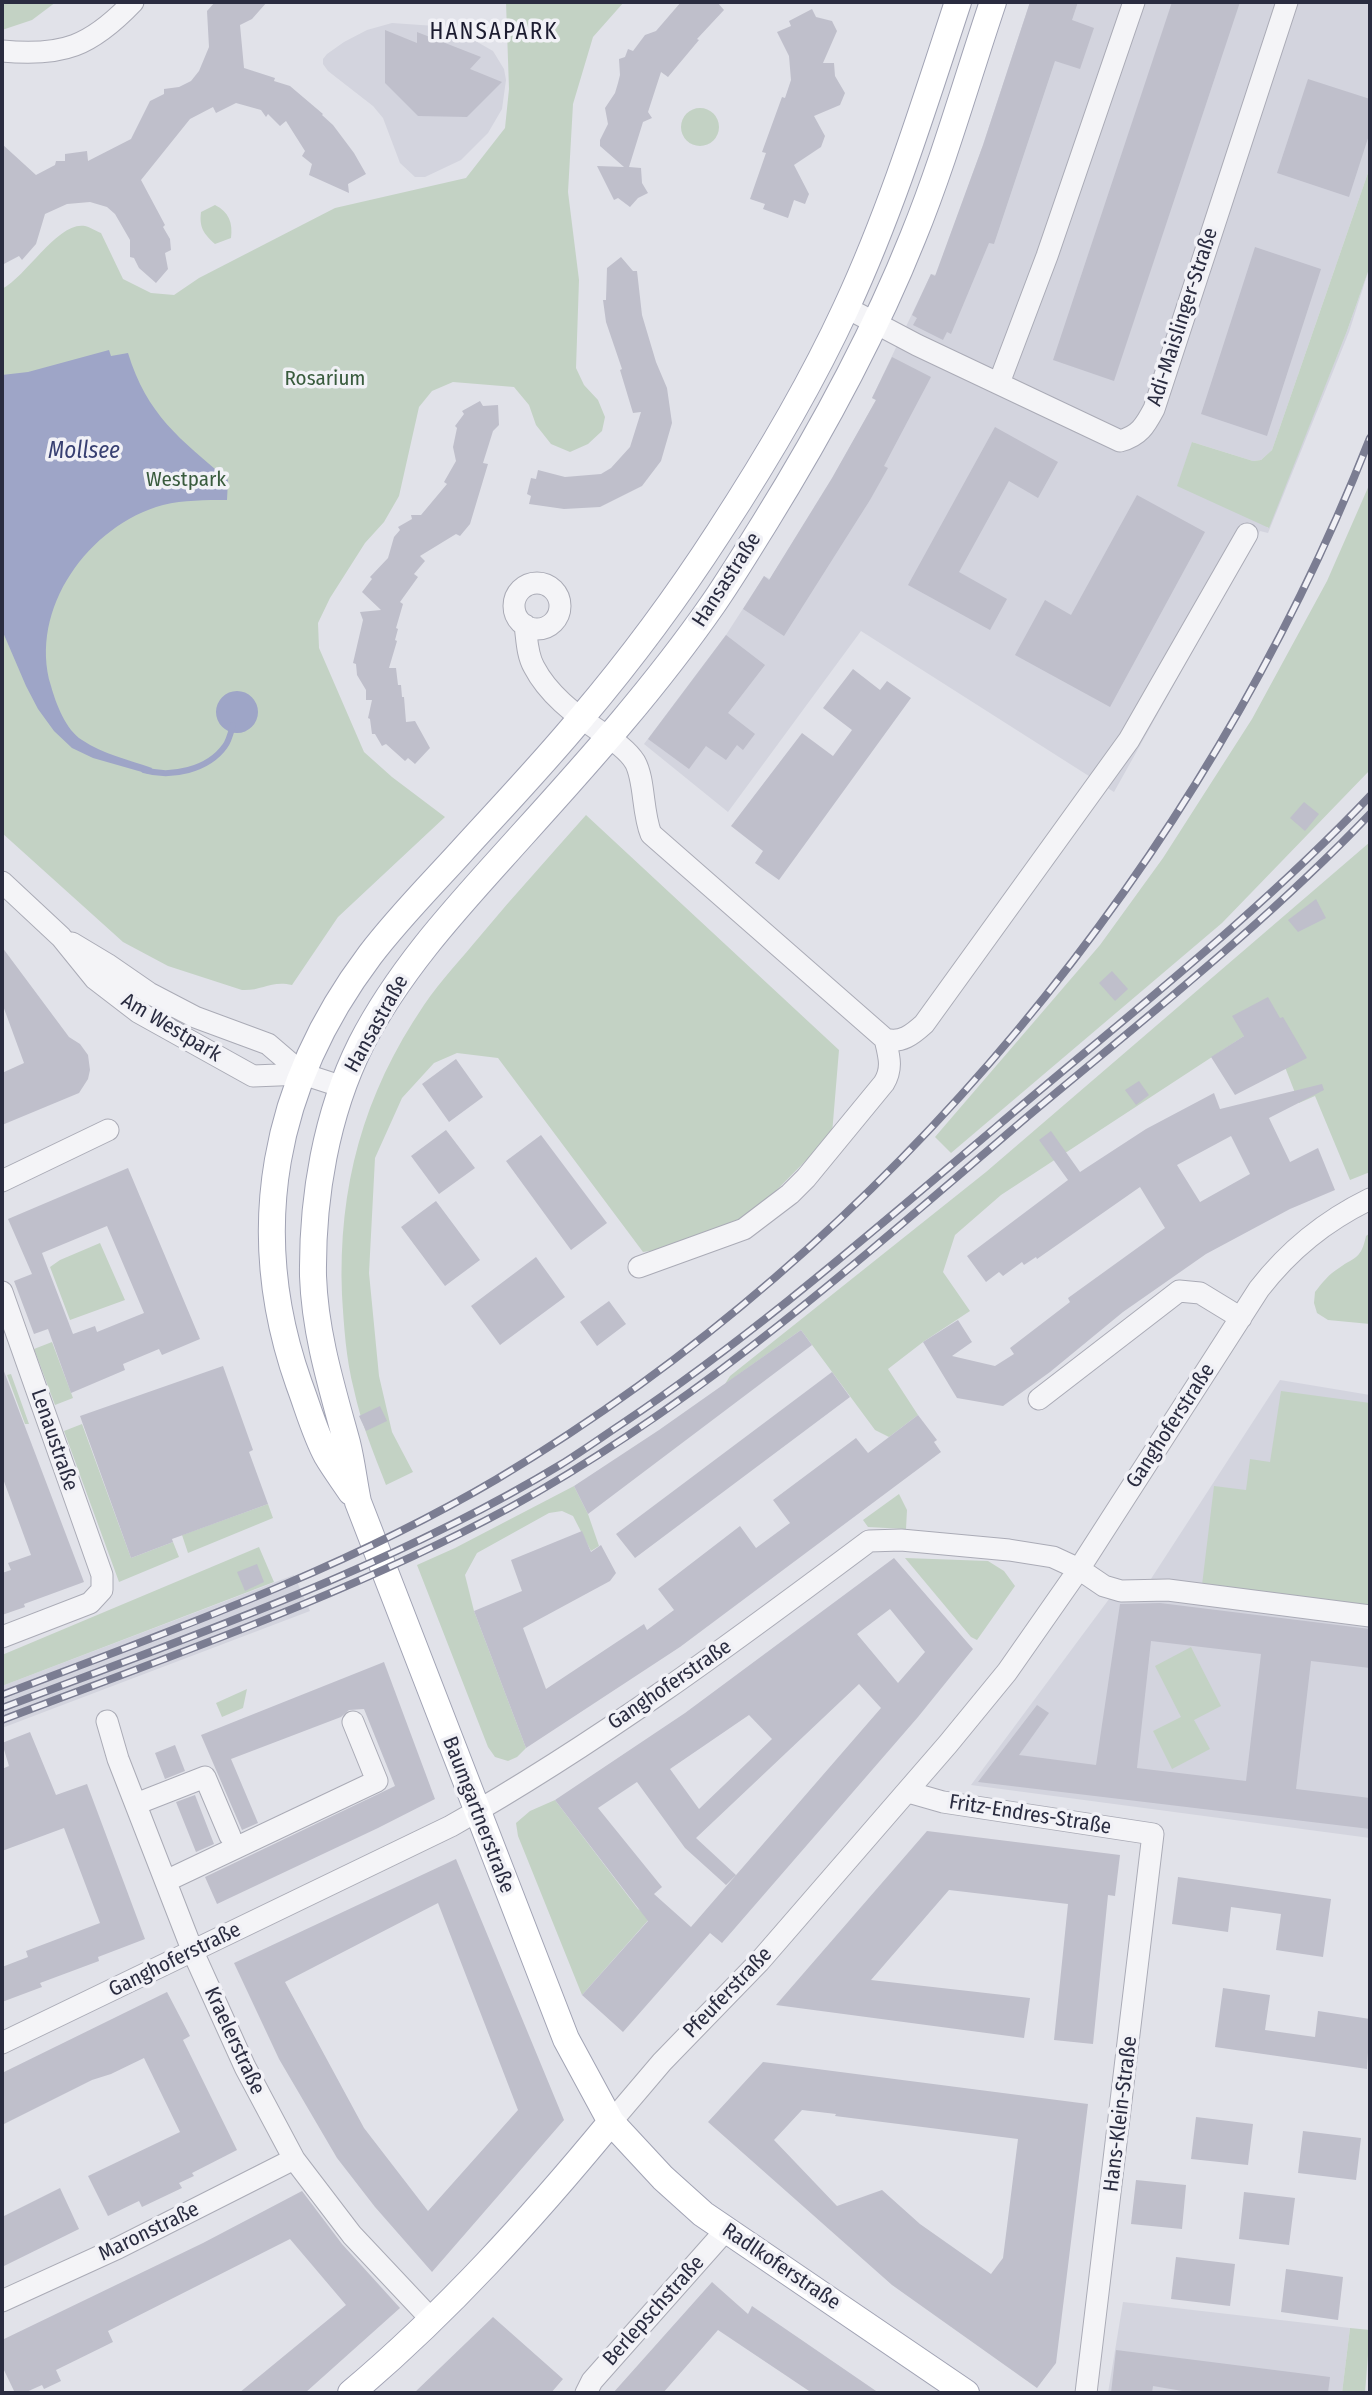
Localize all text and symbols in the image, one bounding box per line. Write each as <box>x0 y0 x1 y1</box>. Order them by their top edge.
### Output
district label: HANSAPARK <box>431 19 557 47</box>
street label: Adi-Maislinger-Straße <box>1142 225 1224 409</box>
park label: Rosarium <box>284 366 366 392</box>
water label: Mollsee <box>48 438 120 466</box>
park label: Westpark <box>146 467 226 493</box>
street label: Hansastraße <box>687 528 767 632</box>
street label: Hansastraße <box>340 971 414 1077</box>
street label: Am Westpark <box>116 988 226 1068</box>
street label: Ganghoferstraße <box>1121 1359 1221 1493</box>
street label: Lenaustraße <box>25 1386 83 1494</box>
street label: Ganghoferstraße <box>604 1634 736 1736</box>
street label: Baumgartnerstraße <box>437 1733 519 1897</box>
street label: Fritz-Endres-Straße <box>947 1790 1113 1840</box>
street label: Ganghoferstraße <box>105 1917 245 2003</box>
street label: Pfeuferstraße <box>678 1942 778 2044</box>
street label: Kraelerstraße <box>198 1983 270 2099</box>
street label: Hans-Klein-Straße <box>1099 2035 1143 2193</box>
street label: Maronstraße <box>95 2197 203 2267</box>
street label: Radlkoferstraße <box>717 2218 845 2316</box>
street label: Berlepschstraße <box>598 2251 710 2371</box>

